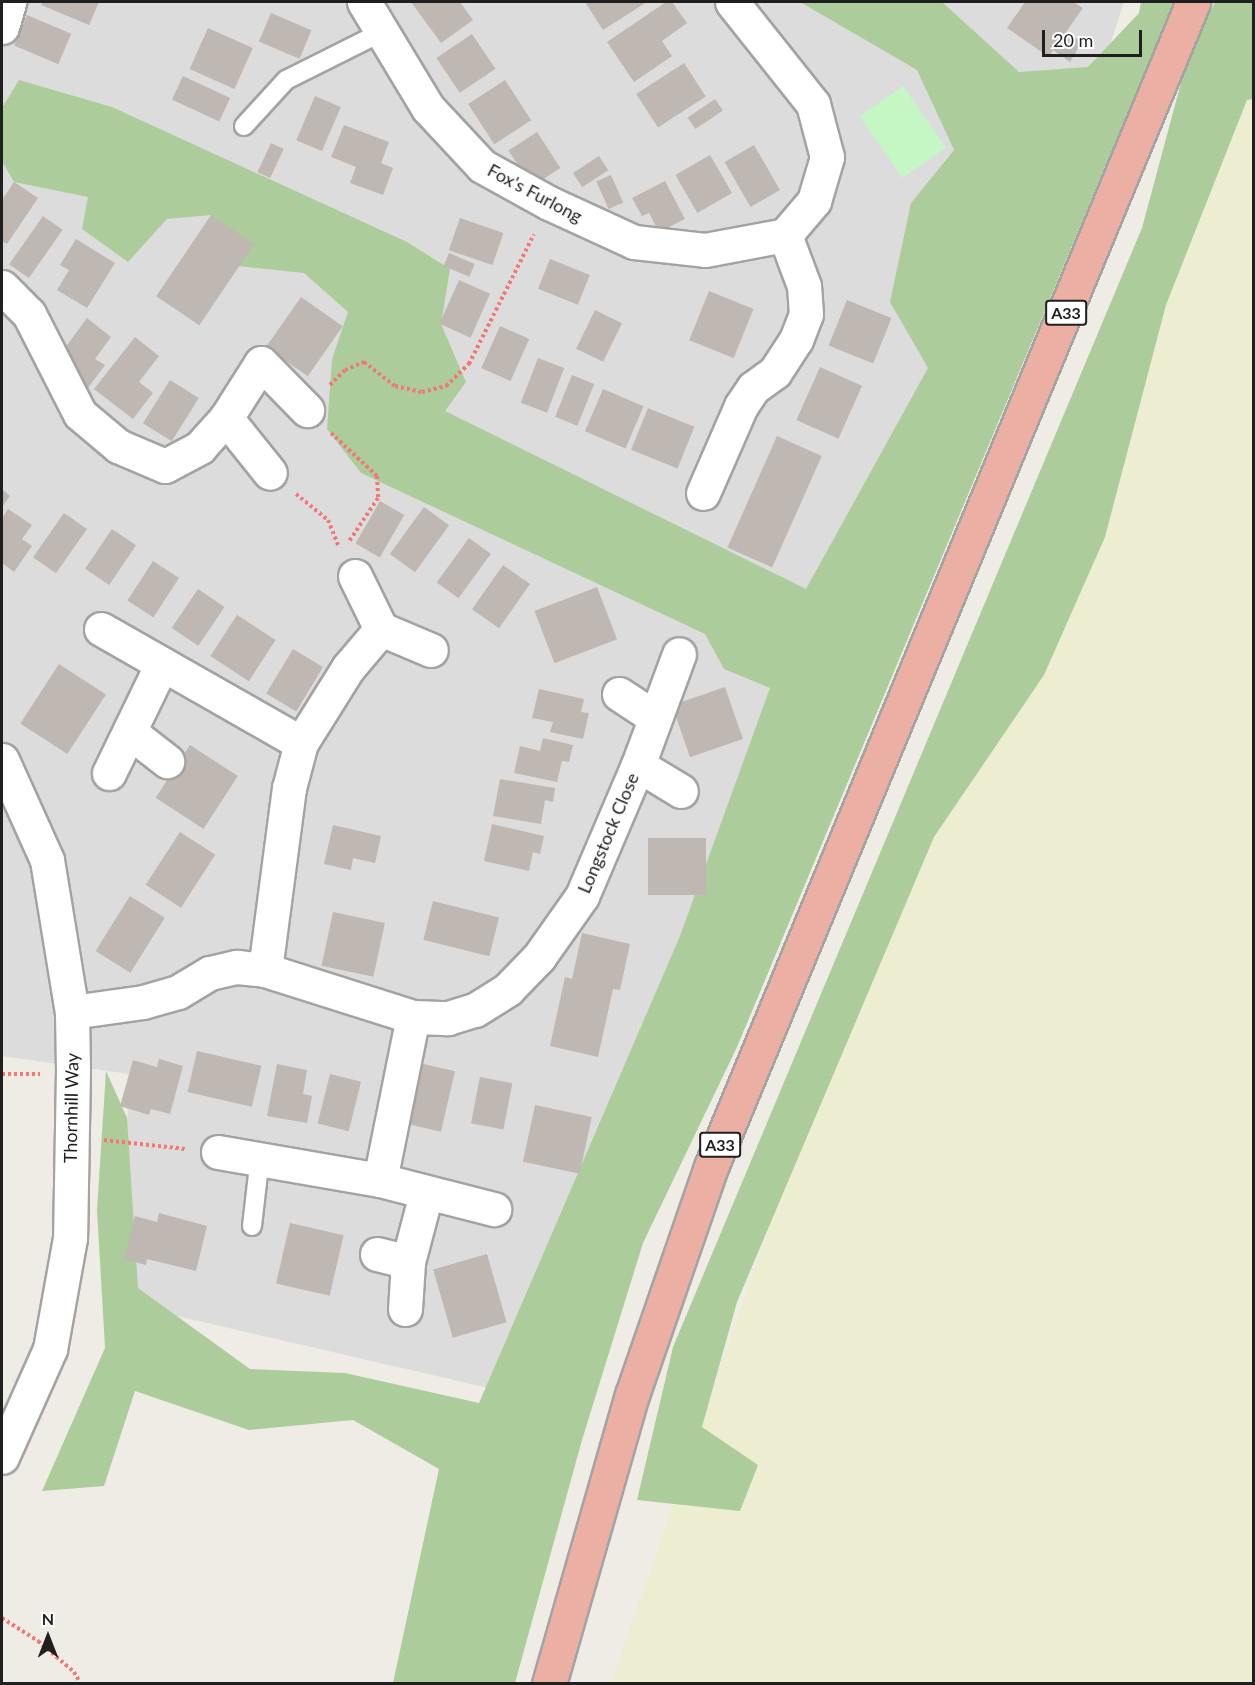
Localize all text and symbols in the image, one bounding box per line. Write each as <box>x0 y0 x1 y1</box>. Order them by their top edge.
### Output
scale bar <box>1045 18 1146 56</box>
text: 20 m <box>1053 29 1093 51</box>
street label: Fox's Furlong <box>484 159 586 227</box>
road number: A33 <box>1045 300 1087 326</box>
street label: Longstock Close <box>573 770 643 896</box>
street label: Thornhill Way <box>59 1053 83 1163</box>
road number: A33 <box>699 1132 741 1158</box>
north arrow <box>18 1607 78 1667</box>
text: N <box>42 1609 54 1628</box>

